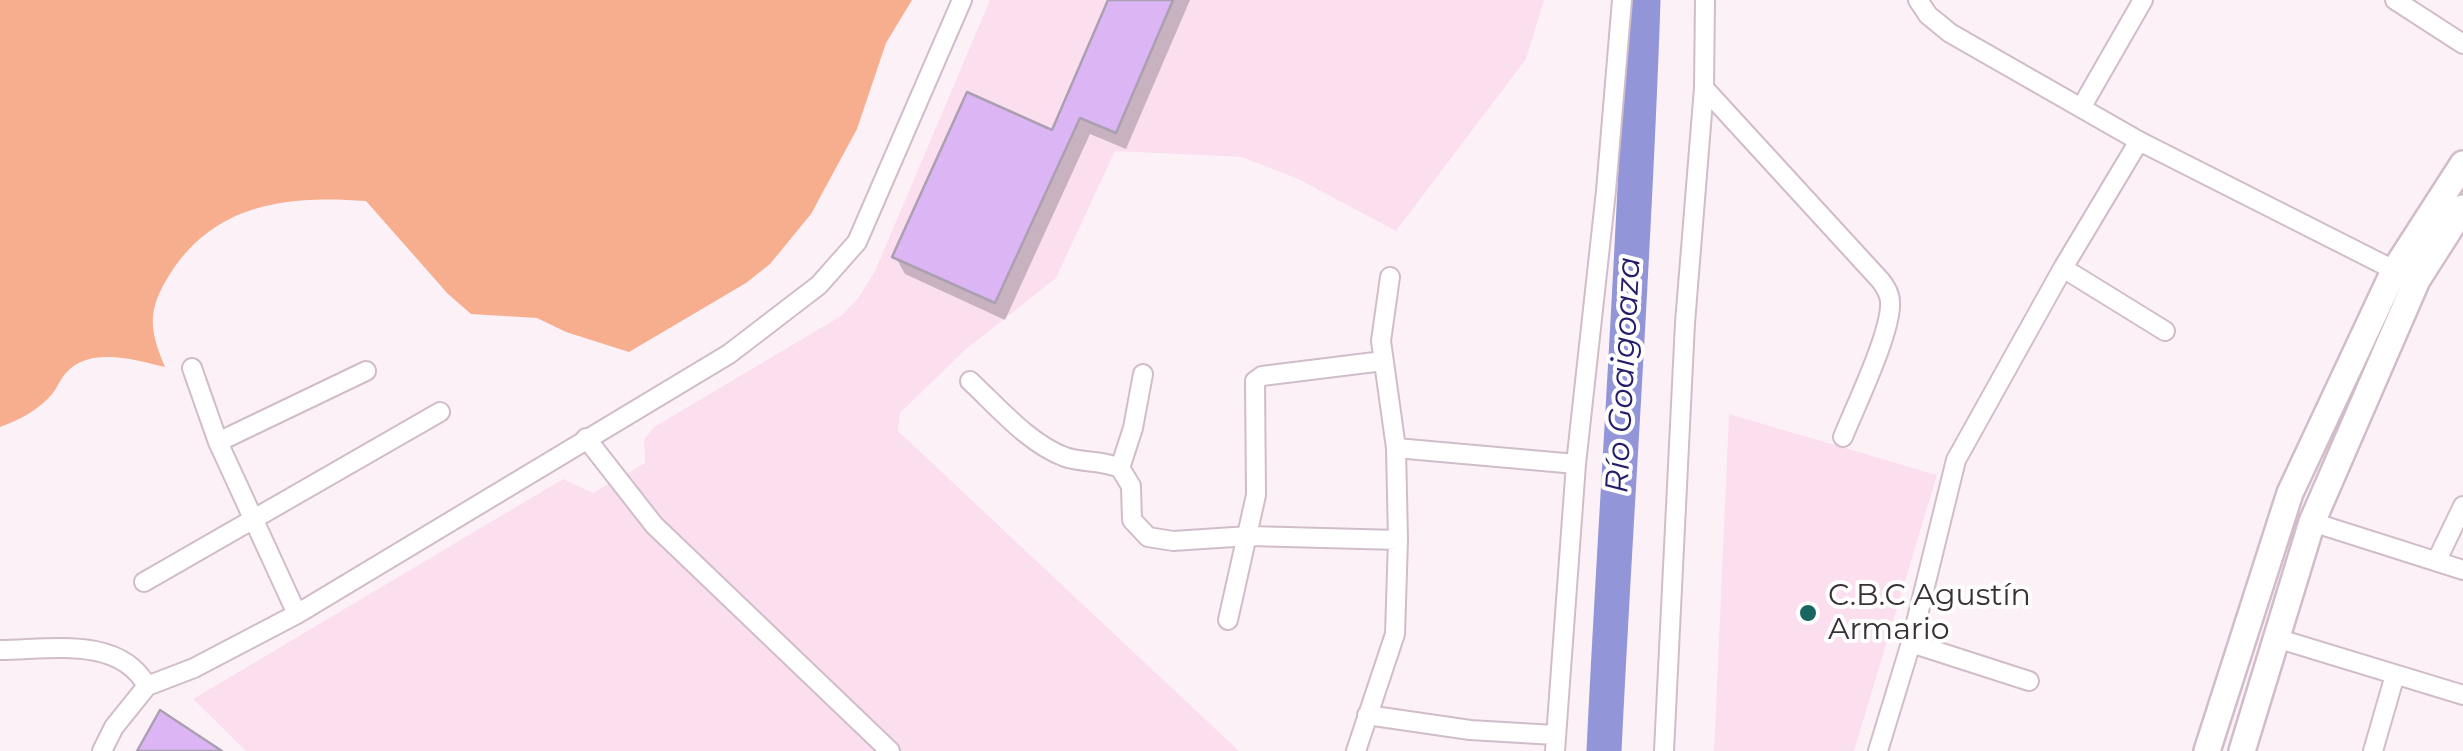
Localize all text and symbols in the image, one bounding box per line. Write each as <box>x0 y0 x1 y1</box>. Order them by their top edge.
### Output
water label: Río Goaigoaza <box>1599 256 1649 494</box>
place label: C.B.C Agustín Armario <box>1828 578 2031 648</box>
marker: C.B.C Agustín Armario <box>1797 602 1819 624</box>

